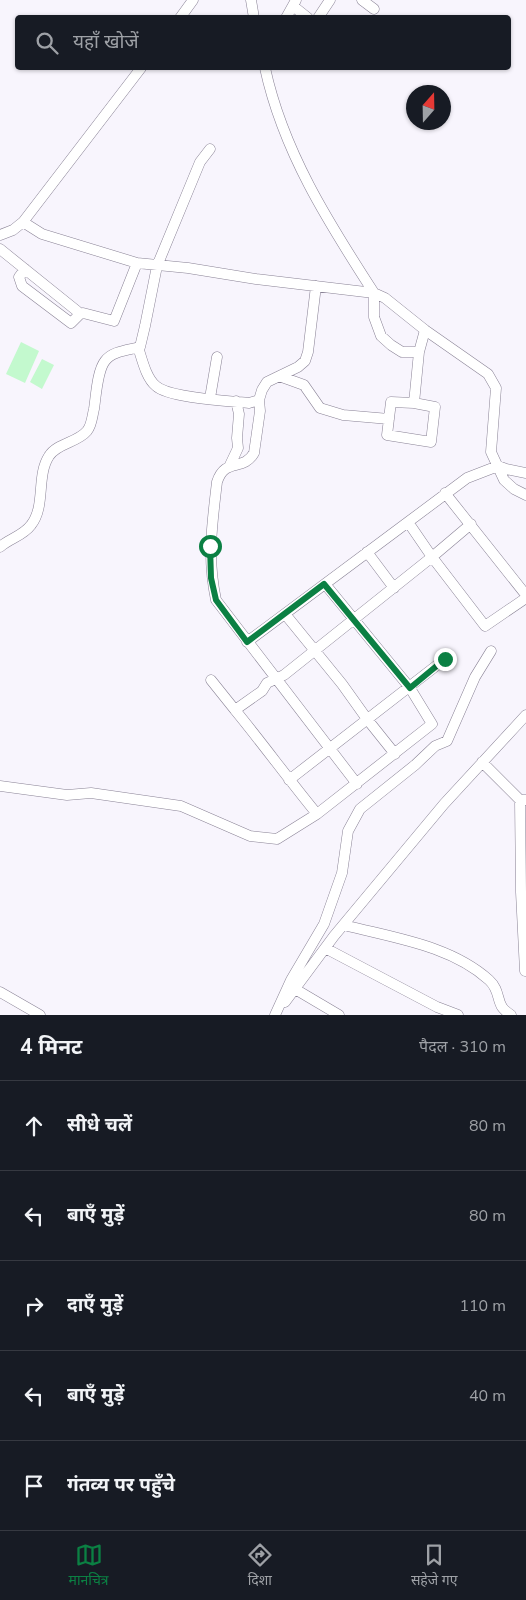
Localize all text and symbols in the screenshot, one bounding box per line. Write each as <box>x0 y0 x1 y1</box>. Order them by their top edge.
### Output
search box <box>15 15 511 70</box>
icon: search <box>33 29 61 57</box>
text: यहाँ खोजें <box>73 29 138 55</box>
north arrow <box>406 85 451 130</box>
route start <box>199 535 222 558</box>
route end <box>434 648 457 671</box>
text: 4 मिनट <box>20 1033 82 1061</box>
text: पैदल · 310 m <box>419 1036 506 1058</box>
icon: ahead <box>20 1112 48 1140</box>
text: सीधे चलें <box>67 1112 132 1138</box>
text: 80 m <box>469 1115 506 1137</box>
icon: left <box>20 1202 48 1230</box>
text: बाएँ मुड़ें <box>67 1202 124 1228</box>
text: 80 m <box>469 1205 506 1227</box>
icon: right <box>20 1292 48 1320</box>
text: दाएँ मुड़ें <box>67 1292 123 1318</box>
text: 110 m <box>459 1295 506 1317</box>
icon: left <box>20 1382 48 1410</box>
text: बाएँ मुड़ें <box>67 1382 124 1408</box>
text: 40 m <box>469 1385 506 1407</box>
icon: arrive <box>20 1472 48 1500</box>
text: गंतव्य पर पहुँचे <box>67 1472 175 1498</box>
tab: मानचित्र <box>69 1541 109 1591</box>
tab: दिशा <box>246 1541 274 1591</box>
tab: सहेजे गए <box>411 1541 457 1591</box>

